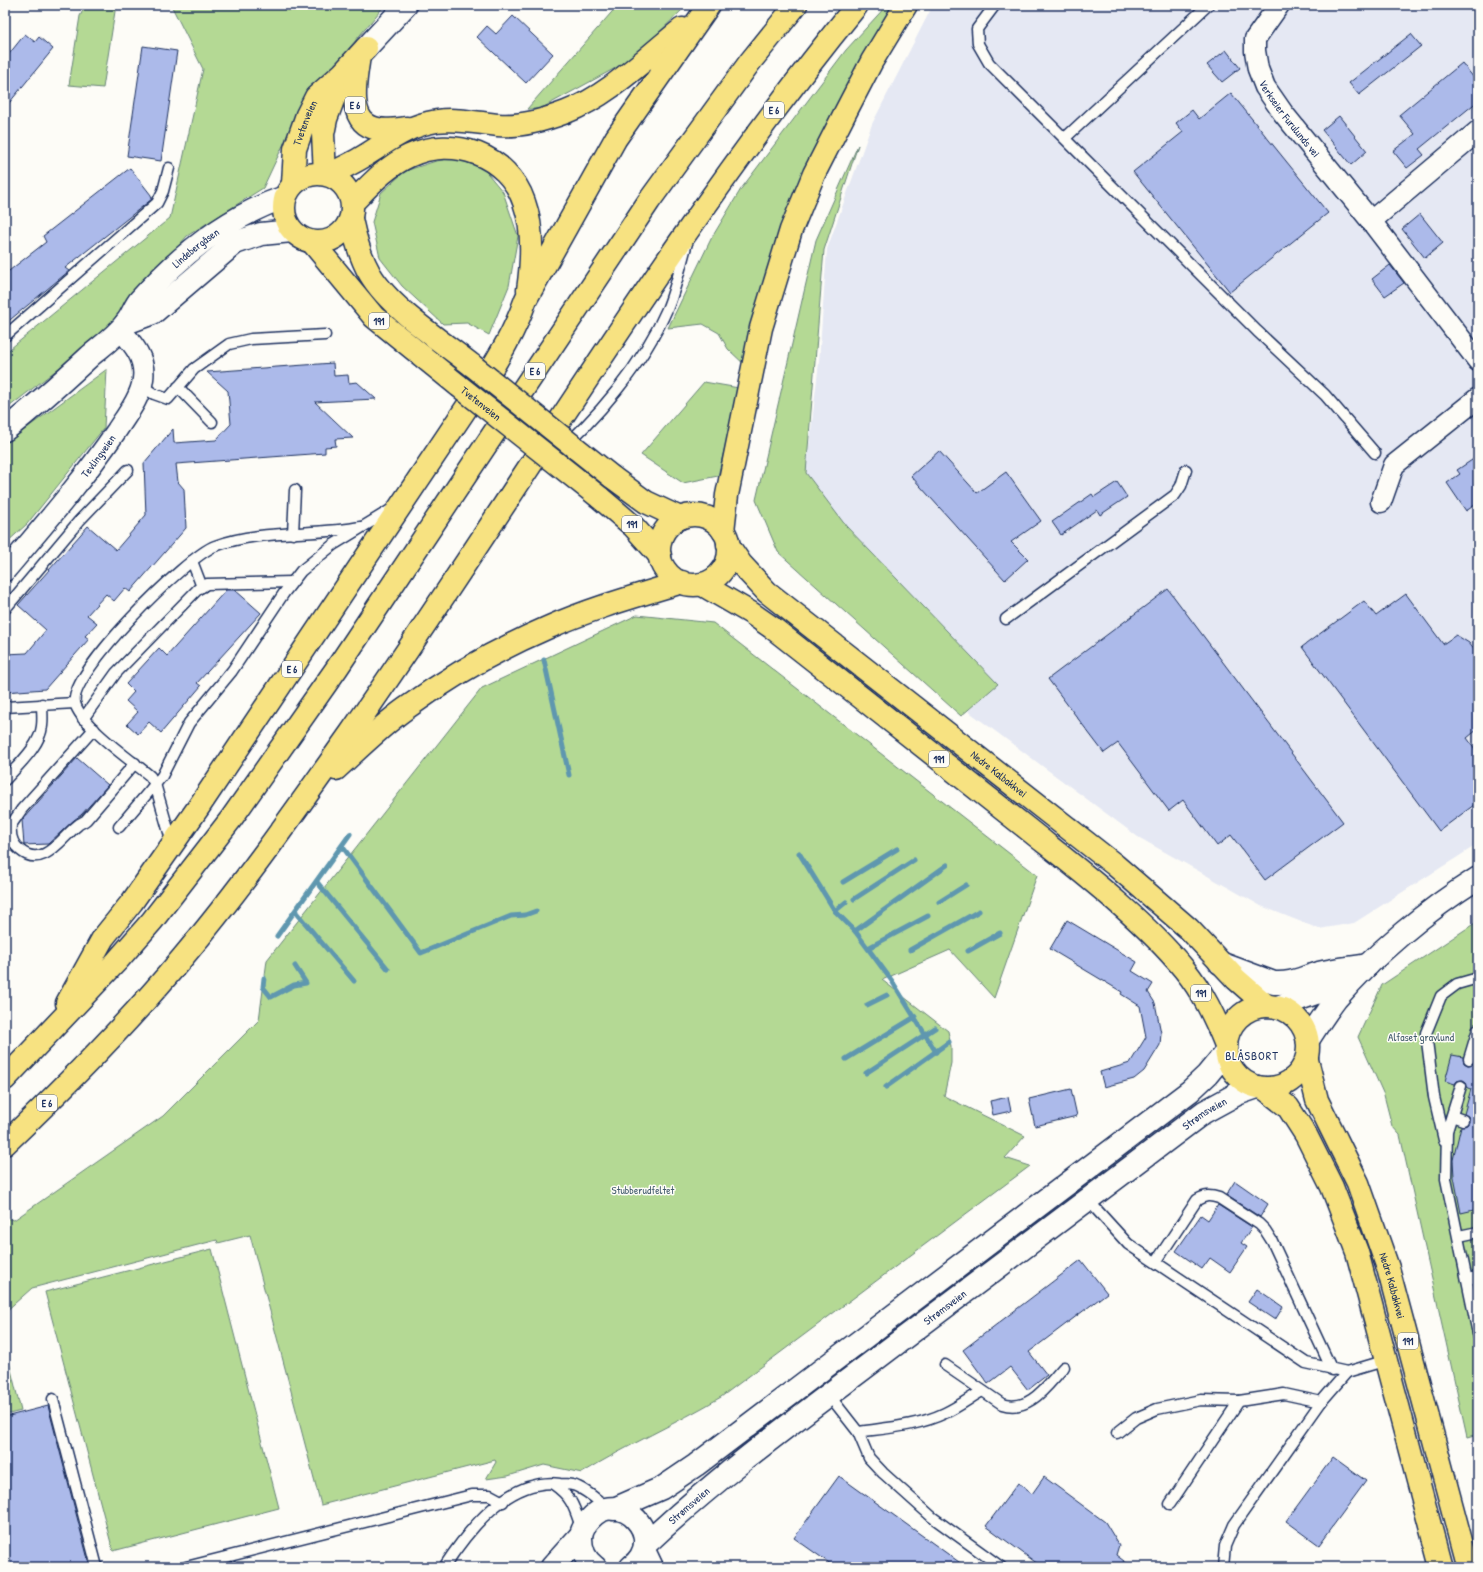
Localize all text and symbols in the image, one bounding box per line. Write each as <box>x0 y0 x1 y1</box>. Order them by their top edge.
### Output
street label: Verkseier Furulunds vei <box>1256 78 1323 160</box>
road number: E 6 <box>345 97 365 113</box>
street label: Tvetenveien <box>290 98 320 148</box>
road number: E 6 <box>764 102 784 118</box>
street label: Lindebergåsen <box>169 225 222 271</box>
road number: 191 <box>369 313 389 329</box>
road number: E 6 <box>525 363 545 379</box>
street label: Tvetenveien <box>458 383 504 424</box>
street label: Tevlingveien <box>78 432 119 480</box>
road number: 191 <box>622 516 642 532</box>
road number: E 6 <box>282 661 302 677</box>
street label: Nedre Kalbakkvei <box>968 747 1030 800</box>
road number: 191 <box>929 751 949 767</box>
road number: 191 <box>1191 985 1211 1001</box>
park label: Alfaset gravlund <box>1388 1030 1455 1044</box>
district label: BLÅSBORT <box>1225 1047 1279 1064</box>
street label: Strømsveien <box>1180 1094 1229 1133</box>
road number: E 6 <box>37 1095 57 1111</box>
park label: Stubberudfeltet <box>612 1183 675 1197</box>
street label: Nedre Kalbakkvei <box>1376 1251 1408 1320</box>
street label: Strømsveien <box>921 1287 969 1328</box>
road number: 191 <box>1398 1333 1418 1349</box>
street label: Strømsveien <box>665 1484 712 1527</box>

